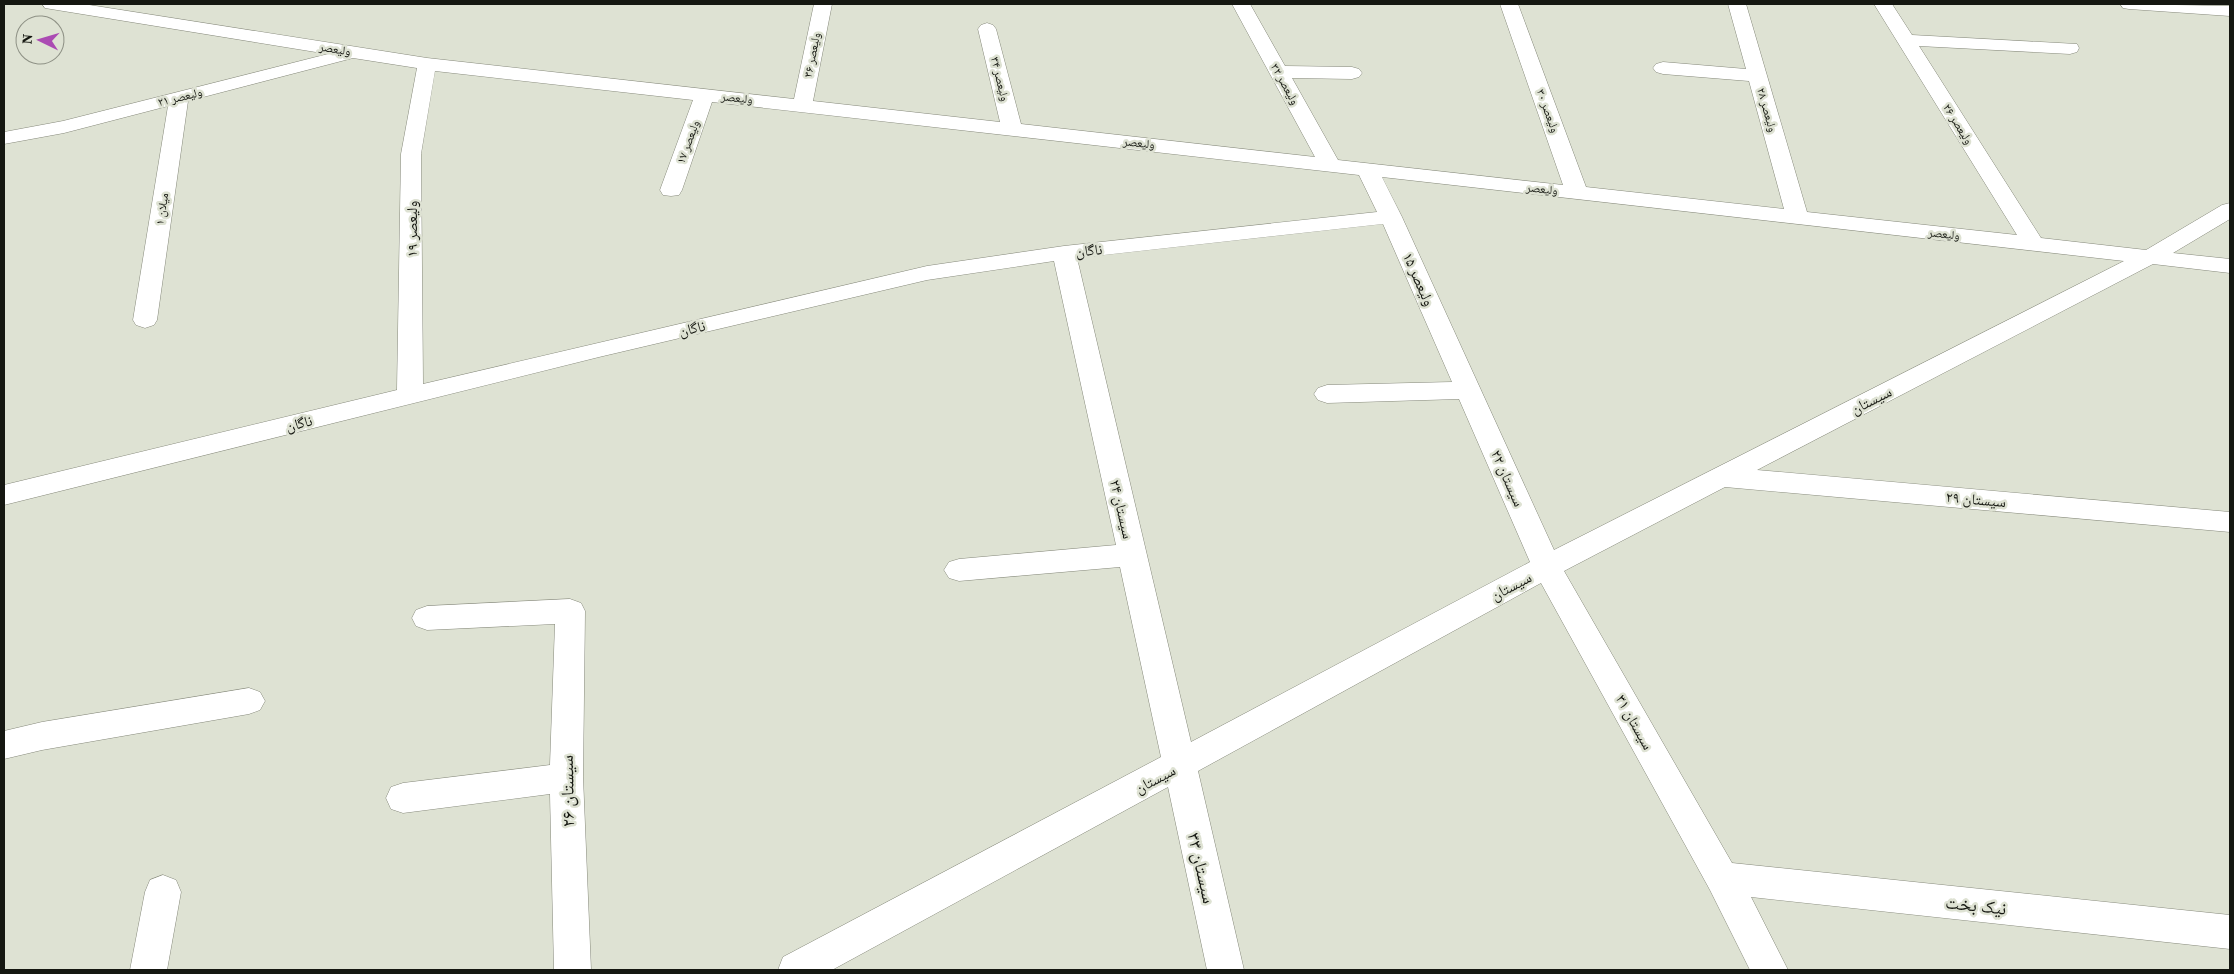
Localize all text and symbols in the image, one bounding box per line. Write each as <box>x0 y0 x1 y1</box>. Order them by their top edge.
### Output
north arrow <box>15 15 65 65</box>
street label: ولیعصر ۳۶ <box>800 31 824 79</box>
text: N <box>17 33 37 45</box>
street label: ولیعصر <box>317 38 352 59</box>
street label: ولیعصر ۳۴ <box>987 55 1013 103</box>
street label: ولیعصر ۳۲ <box>1267 60 1303 108</box>
street label: ولیعصر ۲۱ <box>156 84 204 110</box>
street label: ولیعصر ۲۸ <box>1753 86 1781 134</box>
street label: ولیعصر ۳۰ <box>1533 87 1563 135</box>
street label: ولیعصر <box>719 88 754 108</box>
street label: ولیعصر ۲۶ <box>1939 101 1977 147</box>
street label: ولیعصر ۱۷ <box>673 118 703 166</box>
street label: ولیعصر <box>1121 133 1156 153</box>
street label: ولیعصر <box>1524 179 1559 199</box>
street label: میلان ۱ <box>152 192 172 226</box>
street label: ولیعصر ۱۹ <box>401 201 422 257</box>
street label: ولیعصر <box>1926 224 1961 244</box>
street label: ناگان <box>1075 238 1103 262</box>
street label: ولیعصر ۱۵ <box>1398 249 1440 309</box>
street label: ناگان <box>677 315 707 341</box>
street label: سیستان <box>1847 381 1895 419</box>
street label: ناگان <box>283 410 315 436</box>
street label: سیستان ۲۲ <box>1486 446 1530 510</box>
street label: سیستان ۲۴ <box>1105 477 1139 541</box>
street label: سیستان ۲۹ <box>1945 486 2007 512</box>
street label: سیستان <box>1487 567 1535 605</box>
street label: سیستان ۳۱ <box>1611 691 1659 754</box>
street label: سیستان ۲۶ <box>554 755 580 827</box>
street label: سیستان <box>1131 760 1179 798</box>
street label: سیستان ۳۳ <box>1182 830 1222 906</box>
street label: نیک بخت <box>1944 889 2008 921</box>

